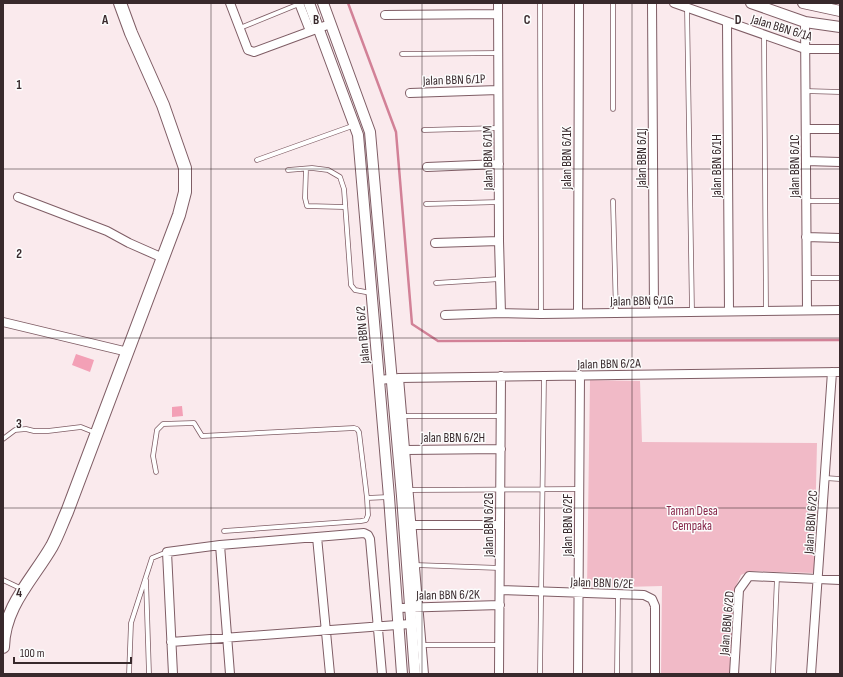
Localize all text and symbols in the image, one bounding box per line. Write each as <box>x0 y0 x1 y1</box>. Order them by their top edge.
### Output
street label: Jalan BBN 6/1A <box>748 11 814 45</box>
text: A <box>101 12 109 28</box>
text: B <box>313 12 319 28</box>
text: C <box>524 12 531 28</box>
text: D <box>735 12 742 28</box>
street label: Jalan BBN 6/1P <box>421 71 486 89</box>
text: 1 <box>16 77 22 93</box>
street label: Jalan BBN 6/1M <box>479 125 497 191</box>
street label: Jalan BBN 6/1K <box>559 126 575 191</box>
street label: Jalan BBN 6/1J <box>634 128 650 189</box>
street label: Jalan BBN 6/1H <box>709 134 725 199</box>
street label: Jalan BBN 6/1C <box>787 134 803 199</box>
text: 2 <box>16 246 22 262</box>
street label: Jalan BBN 6/1G <box>609 292 674 310</box>
street label: Jalan BBN 6/2 <box>353 305 374 365</box>
street label: Jalan BBN 6/2A <box>576 355 641 373</box>
text: 3 <box>16 416 22 432</box>
street label: Jalan BBN 6/2H <box>420 430 485 446</box>
street label: Jalan BBN 6/2C <box>801 490 821 556</box>
street label: Jalan BBN 6/2G <box>481 493 497 558</box>
street label: Jalan BBN 6/2F <box>560 494 576 557</box>
park label: Taman Desa Cempaka <box>666 503 718 534</box>
street label: Jalan BBN 6/2E <box>569 574 634 592</box>
text: 4 <box>16 585 22 601</box>
street label: Jalan BBN 6/2K <box>415 586 480 604</box>
street label: Jalan BBN 6/2D <box>716 590 738 657</box>
scale bar <box>14 639 131 665</box>
text: 100 m <box>20 646 45 661</box>

